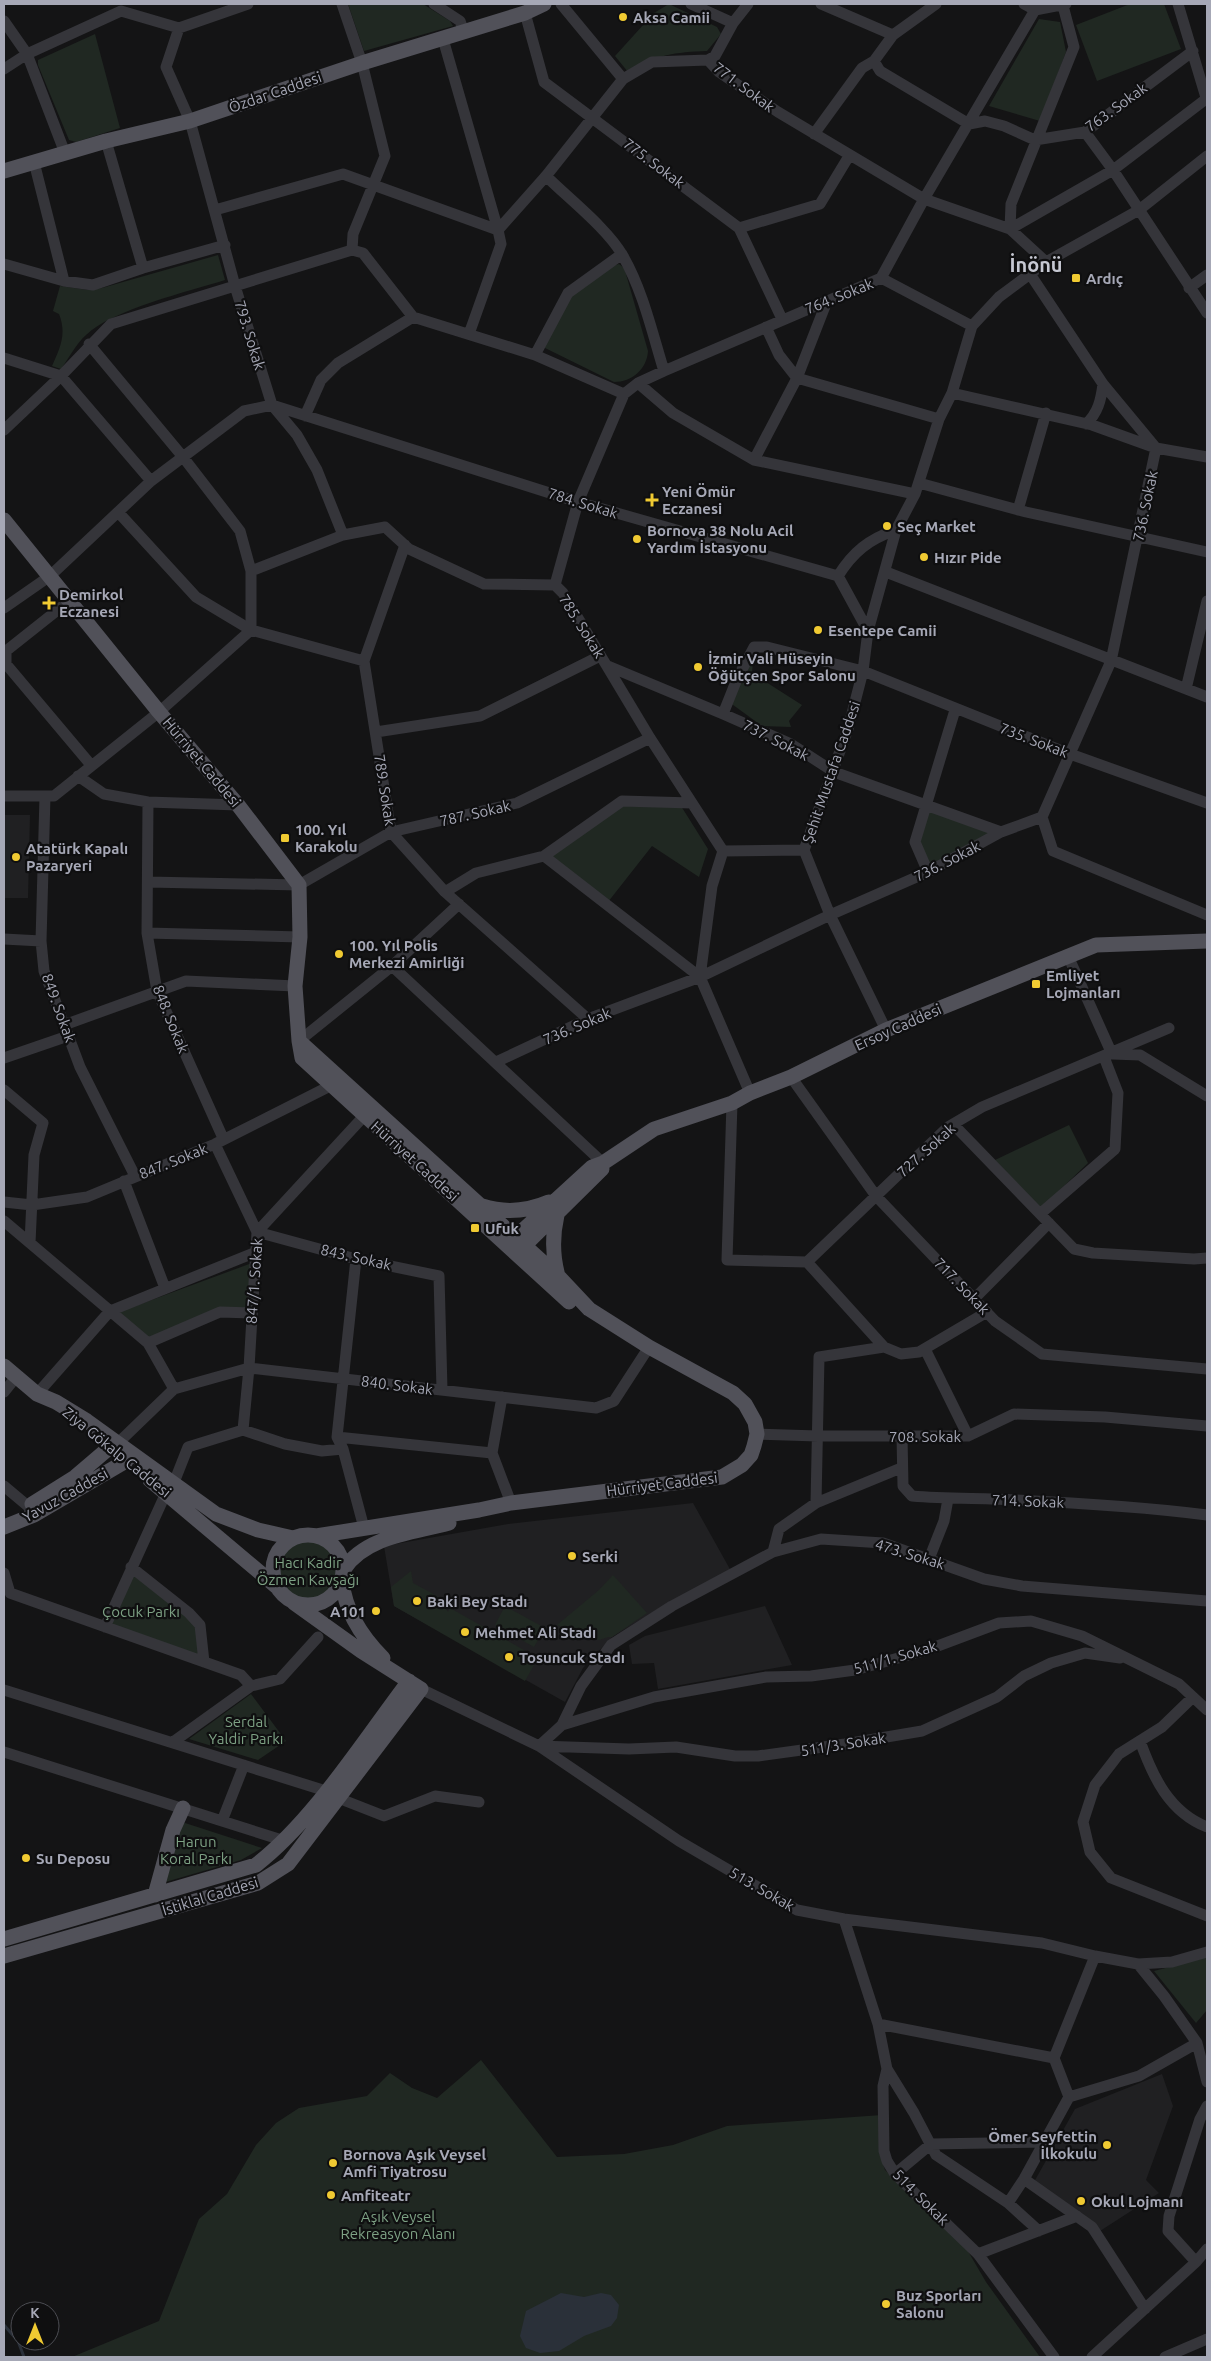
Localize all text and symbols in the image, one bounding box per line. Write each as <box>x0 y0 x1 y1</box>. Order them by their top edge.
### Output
place label: Aksa Camii <box>633 9 710 26</box>
marker: Aksa Camii <box>617 11 629 23</box>
street label: 771. Sokak <box>710 59 778 116</box>
street label: Özdar Caddesi <box>226 68 324 116</box>
street label: 763. Sokak <box>1082 79 1150 135</box>
street label: 775. Sokak <box>620 135 688 192</box>
district label: İnönü <box>1009 253 1063 276</box>
place label: Ardıç <box>1086 270 1123 288</box>
marker: Ardıç <box>1070 272 1082 284</box>
street label: 764. Sokak <box>802 274 876 317</box>
street label: 793. Sokak <box>231 298 269 372</box>
street label: 736. Sokak <box>1129 469 1161 543</box>
place label: Yeni Ömür Eczanesi <box>662 483 736 517</box>
street label: 784. Sokak <box>546 484 620 522</box>
marker: Yeni Ömür Eczanesi <box>646 494 658 506</box>
place label: Seç Market <box>897 518 976 536</box>
marker: Seç Market <box>881 520 893 532</box>
place label: Bornova 38 Nolu Acil Yardım İstasyonu <box>647 522 794 556</box>
marker: Bornova 38 Nolu Acil Yardım İstasyonu <box>631 533 643 545</box>
place label: Hızır Pide <box>934 549 1002 566</box>
marker: Hızır Pide <box>918 551 930 563</box>
place label: Demirkol Eczanesi <box>59 586 124 620</box>
street label: 785. Sokak <box>556 591 609 661</box>
marker: Demirkol Eczanesi <box>43 597 55 609</box>
place label: Esentepe Camii <box>828 622 937 639</box>
marker: Esentepe Camii <box>812 624 824 636</box>
place label: İzmir Vali Hüseyin Öğütçen Spor Salonu <box>708 650 856 685</box>
marker: İzmir Vali Hüseyin Öğütçen Spor Salonu <box>692 661 704 673</box>
street label: Şehit Mustafa Caddesi <box>799 699 863 845</box>
street label: Hürriyet Caddesi <box>160 714 244 810</box>
street label: 737. Sokak <box>740 716 812 764</box>
street label: 735. Sokak <box>997 719 1071 761</box>
street label: 789. Sokak <box>371 753 399 827</box>
street label: 787. Sokak <box>438 797 512 829</box>
place label: 100. Yıl Karakolu <box>295 821 357 855</box>
marker: 100. Yıl Karakolu <box>279 832 291 844</box>
street label: 736. Sokak <box>911 837 983 885</box>
place label: Atatürk Kapalı Pazaryeri <box>26 840 128 874</box>
marker: Atatürk Kapalı Pazaryeri <box>10 851 22 863</box>
place label: 100. Yıl Polis Merkezi Amirliği <box>349 937 464 971</box>
marker: 100. Yıl Polis Merkezi Amirliği <box>333 948 345 960</box>
place label: Emliyet Lojmanları <box>1046 967 1121 1001</box>
street label: 849. Sokak <box>39 971 79 1045</box>
marker: Emliyet Lojmanları <box>1030 978 1042 990</box>
street label: 848. Sokak <box>150 982 193 1056</box>
street label: Ersoy Caddesi <box>852 1000 944 1054</box>
street label: 736. Sokak <box>541 1004 614 1048</box>
street label: Hürriyet Caddesi <box>368 1117 462 1205</box>
street label: 727. Sokak <box>894 1119 959 1180</box>
street label: 847. Sokak <box>136 1139 210 1182</box>
place label: Ufuk <box>485 1220 519 1237</box>
marker: Ufuk <box>469 1222 481 1234</box>
street label: 847/1. Sokak <box>243 1237 266 1324</box>
street label: 843. Sokak <box>319 1241 393 1273</box>
street label: 717. Sokak <box>931 1254 993 1318</box>
street label: 840. Sokak <box>360 1372 434 1398</box>
street label: Ziya Gökalp Caddesi <box>60 1403 174 1501</box>
street label: 708. Sokak <box>889 1428 961 1445</box>
street label: Yavuz Caddesi <box>19 1465 111 1525</box>
street label: Hürriyet Caddesi <box>606 1469 718 1499</box>
street label: 714. Sokak <box>992 1491 1065 1511</box>
street label: 473. Sokak <box>873 1535 947 1573</box>
place label: Serki <box>582 1548 618 1565</box>
marker: Serki <box>566 1550 578 1562</box>
park label: Hacı Kadir Özmen Kavşağı <box>257 1554 359 1588</box>
place label: Baki Bey Stadı <box>427 1593 527 1610</box>
marker: Baki Bey Stadı <box>411 1595 423 1607</box>
park label: Çocuk Parkı <box>102 1603 180 1620</box>
place label: A101 <box>330 1603 366 1620</box>
marker: A101 <box>370 1605 382 1617</box>
place label: Mehmet Ali Stadı <box>475 1624 596 1641</box>
marker: Mehmet Ali Stadı <box>459 1626 471 1638</box>
street label: 511/1. Sokak <box>851 1637 939 1677</box>
place label: Tosuncuk Stadı <box>519 1649 625 1666</box>
marker: Tosuncuk Stadı <box>503 1651 515 1663</box>
park label: Serdal Yaldir Parkı <box>209 1713 283 1747</box>
street label: 511/3. Sokak <box>799 1729 887 1759</box>
park label: Harun Koral Parkı <box>160 1833 232 1867</box>
place label: Su Deposu <box>36 1850 110 1867</box>
marker: Su Deposu <box>20 1852 32 1864</box>
street label: 513. Sokak <box>727 1864 798 1915</box>
street label: İstiklal Caddesi <box>160 1873 260 1919</box>
place label: Ömer Seyfettin İlkokulu <box>988 2128 1097 2162</box>
marker: Ömer Seyfettin İlkokulu <box>1101 2139 1113 2151</box>
place label: Bornova Aşık Veysel Amfi Tiyatrosu <box>343 2146 486 2180</box>
marker: Bornova Aşık Veysel Amfi Tiyatrosu <box>327 2157 339 2169</box>
street label: 514. Sokak <box>890 2166 953 2229</box>
place label: Amfiteatr <box>341 2187 411 2204</box>
marker: Amfiteatr <box>325 2189 337 2201</box>
place label: Okul Lojmanı <box>1091 2193 1183 2210</box>
marker: Okul Lojmanı <box>1075 2195 1087 2207</box>
park label: Aşık Veysel Rekreasyon Alanı <box>341 2208 455 2242</box>
place label: Buz Sporları Salonu <box>896 2287 982 2321</box>
marker: Buz Sporları Salonu <box>880 2298 892 2310</box>
north arrow <box>10 2301 60 2351</box>
text: K <box>30 2305 40 2321</box>

